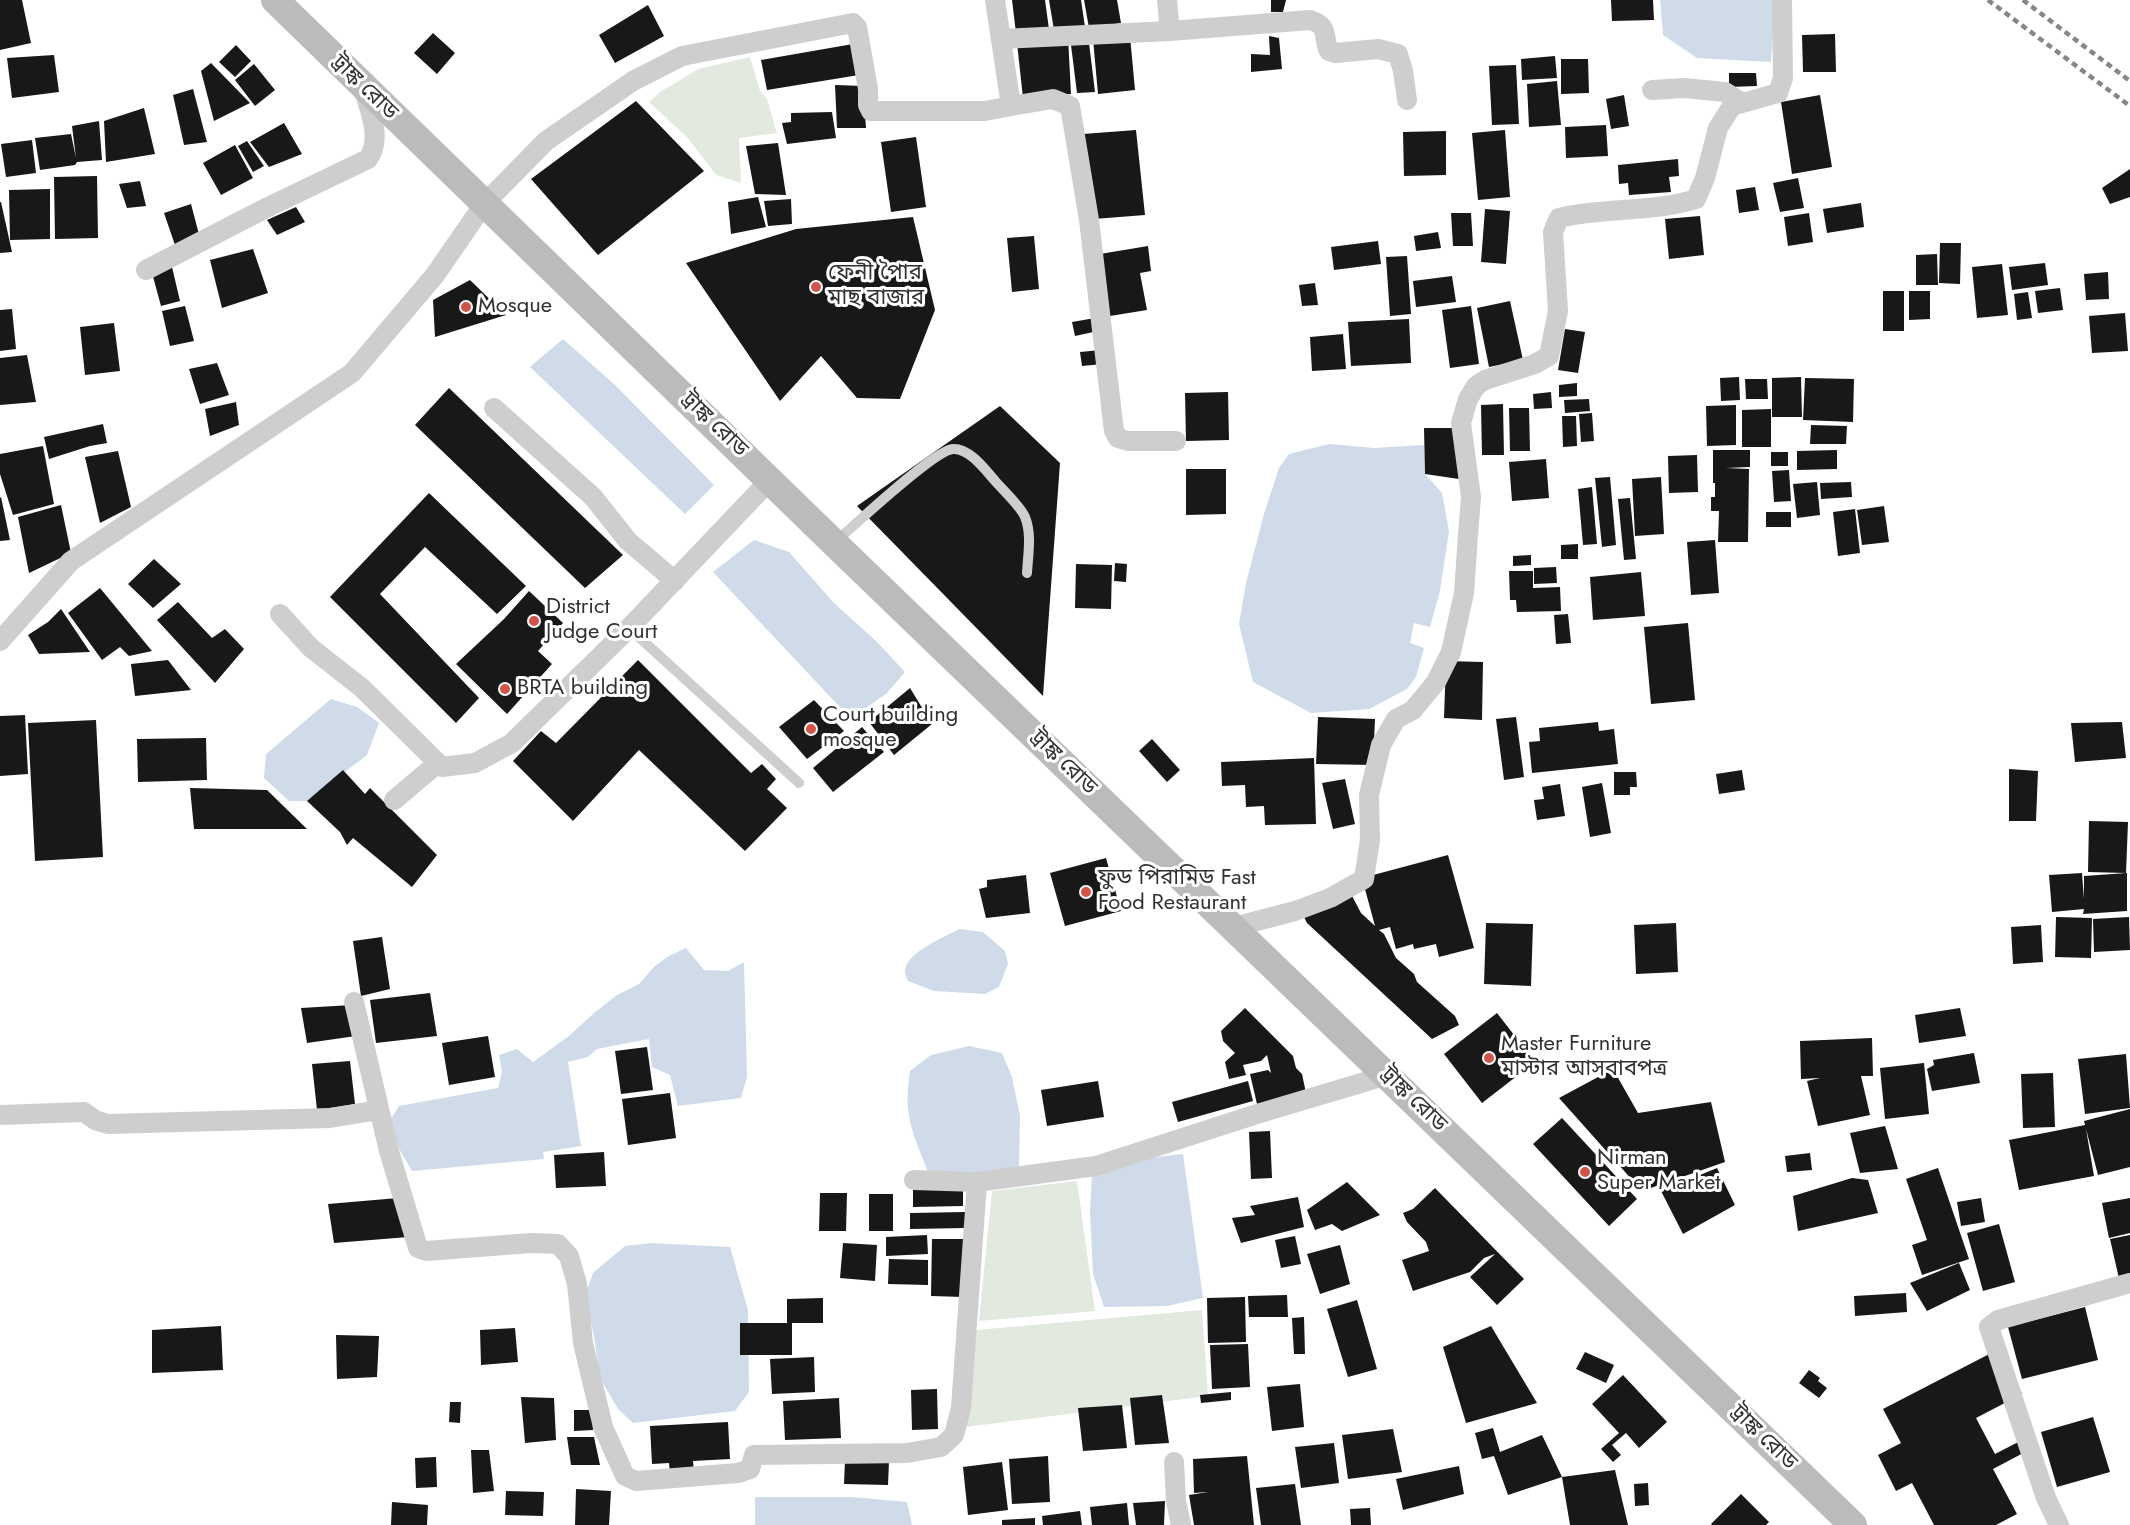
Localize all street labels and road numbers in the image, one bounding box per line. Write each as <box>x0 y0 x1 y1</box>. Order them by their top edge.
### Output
street label: ট্রাঙ্ক রোড <box>325 50 403 126</box>
street label: ট্রাঙ্ক রোড <box>675 387 753 463</box>
street label: ট্রাঙ্ক রোড <box>1024 725 1102 801</box>
street label: ট্রাঙ্ক রোড <box>1374 1062 1452 1138</box>
street label: ট্রাঙ্ক রোড <box>1724 1400 1802 1476</box>

